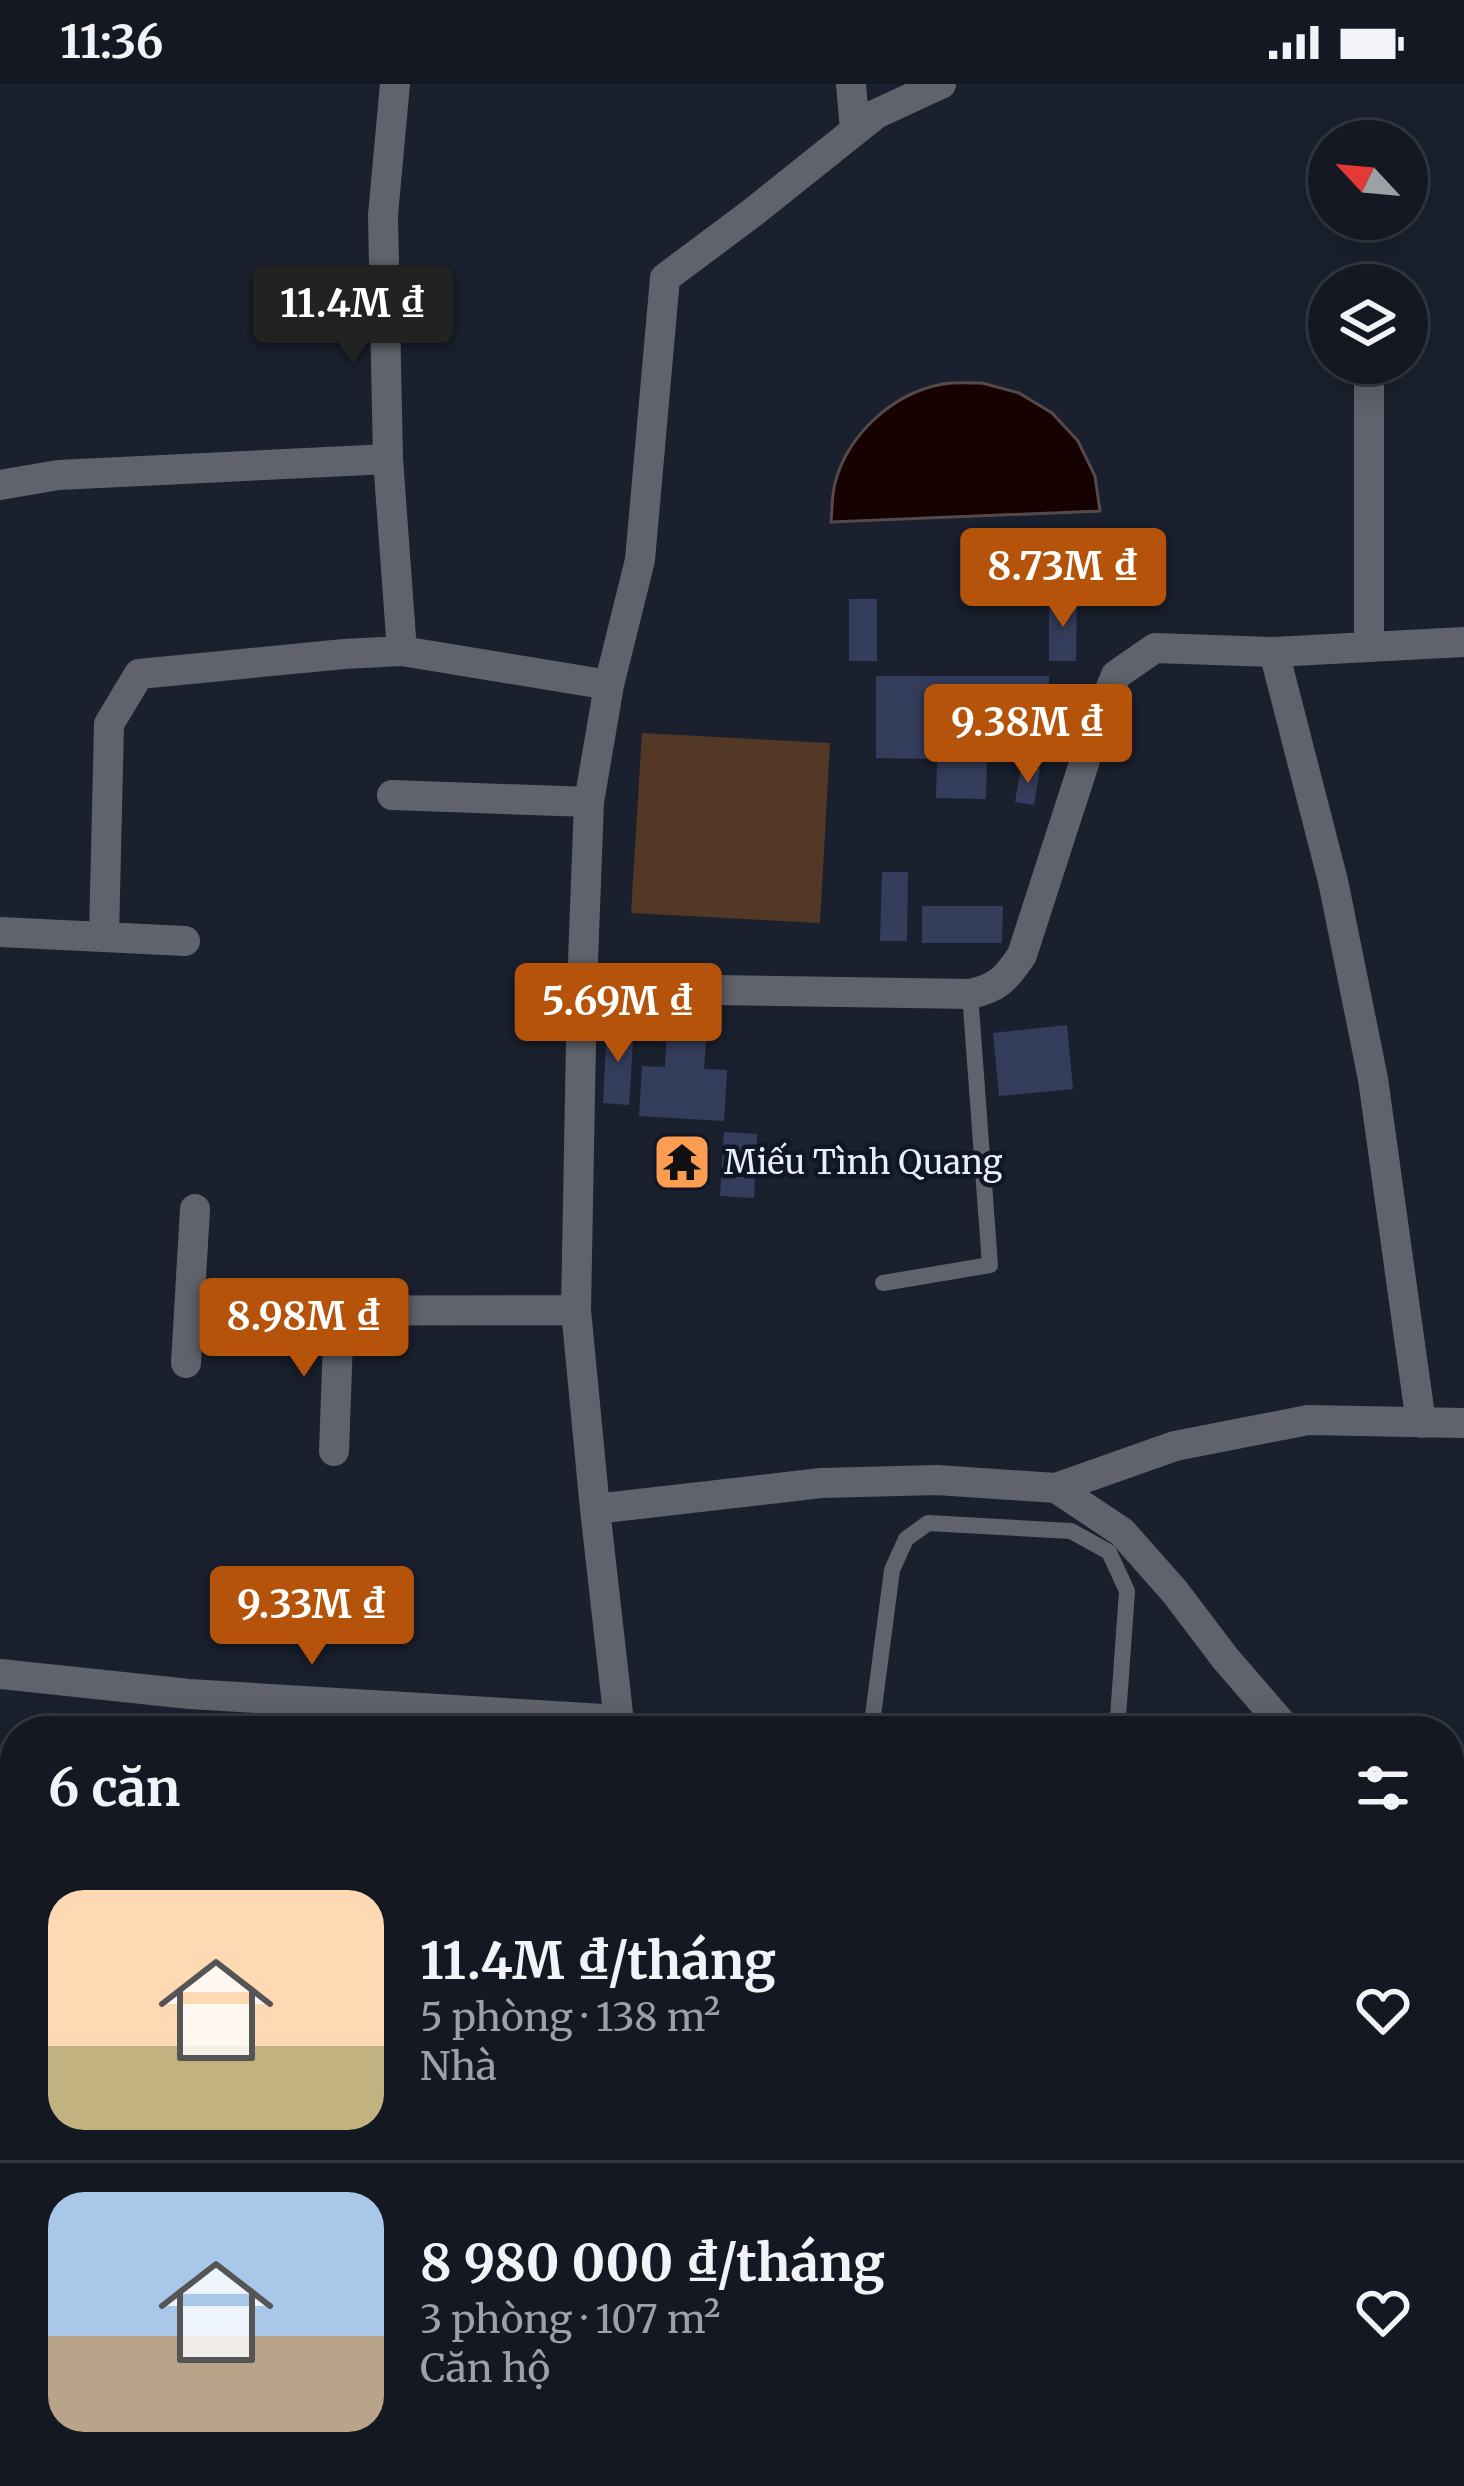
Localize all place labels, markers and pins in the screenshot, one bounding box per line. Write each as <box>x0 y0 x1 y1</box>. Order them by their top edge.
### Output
pin: 11.4M ₫ <box>242 265 464 367</box>
pin: 8.73M ₫ <box>952 528 1174 630</box>
pin: 9.38M ₫ <box>917 684 1139 786</box>
pin: 5.69M ₫ <box>507 963 729 1065</box>
temple icon: Miếu Tình Quang <box>651 1131 713 1193</box>
place label: Miếu Tình Quang <box>724 1142 1002 1183</box>
pin: 8.98M ₫ <box>193 1278 415 1380</box>
pin: 9.33M ₫ <box>201 1566 423 1668</box>

